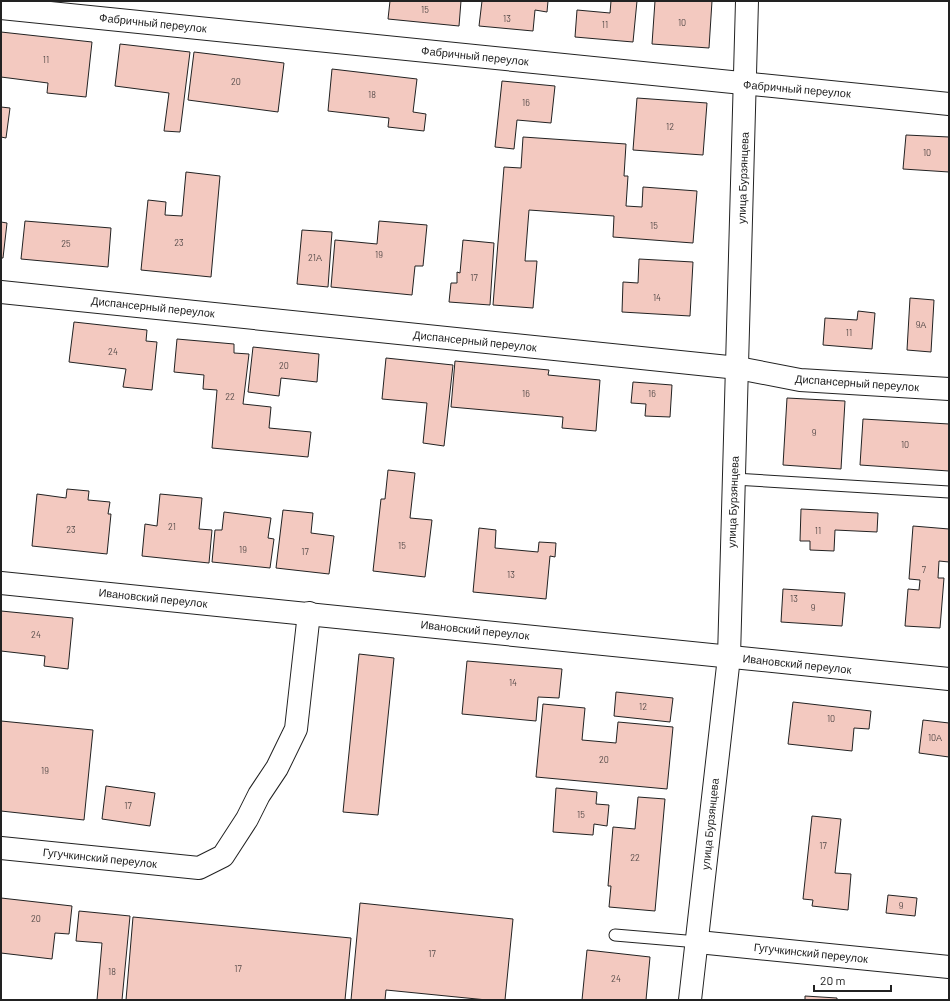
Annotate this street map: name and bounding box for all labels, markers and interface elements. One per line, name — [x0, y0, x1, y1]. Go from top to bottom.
house number: 15 — [421, 4, 429, 15]
street label: Фабричный переулок — [99, 10, 208, 35]
house number: 13 — [503, 13, 511, 24]
house number: 10 — [678, 17, 686, 28]
house number: 11 — [602, 19, 608, 30]
street label: Фабричный переулок — [421, 43, 530, 68]
house number: 11 — [43, 54, 49, 65]
house number: 20 — [231, 76, 241, 87]
street label: Фабричный переулок — [743, 77, 852, 100]
house number: 18 — [368, 89, 376, 100]
house number: 16 — [522, 97, 530, 108]
house number: 12 — [666, 121, 674, 132]
street label: улица Бурзянцева — [734, 131, 751, 224]
house number: 10 — [923, 147, 931, 158]
house number: 15 — [650, 220, 658, 231]
house number: 23 — [174, 237, 184, 248]
house number: 25 — [61, 238, 71, 249]
house number: 19 — [375, 249, 383, 260]
house number: 21А — [308, 252, 322, 263]
house number: 17 — [470, 272, 478, 283]
house number: 14 — [653, 292, 661, 303]
street label: Диспансерный переулок — [91, 294, 216, 319]
house number: 9А — [916, 319, 926, 330]
house number: 11 — [846, 327, 852, 338]
street label: Диспансерный переулок — [413, 328, 538, 353]
house number: 24 — [108, 346, 118, 357]
house number: 20 — [279, 360, 289, 371]
street label: Диспансерный переулок — [795, 372, 920, 393]
house number: 16 — [522, 388, 530, 399]
house number: 16 — [648, 388, 656, 399]
house number: 22 — [225, 391, 235, 402]
house number: 9 — [812, 427, 817, 438]
house number: 10 — [901, 439, 909, 450]
street label: улица Бурзянцева — [724, 455, 741, 548]
house number: 21 — [168, 521, 176, 532]
house number: 23 — [66, 524, 76, 535]
house number: 11 — [815, 525, 821, 536]
house number: 15 — [398, 540, 406, 551]
house number: 19 — [239, 544, 247, 555]
house number: 17 — [301, 546, 309, 557]
house number: 7 — [922, 564, 927, 575]
house number: 13 — [507, 569, 515, 580]
street label: Ивановский переулок — [98, 585, 208, 610]
house number: 13 — [790, 593, 798, 604]
house number: 9 — [811, 602, 816, 613]
street label: Ивановский переулок — [420, 617, 530, 642]
house number: 24 — [31, 629, 41, 640]
street label: Ивановский переулок — [742, 651, 852, 676]
house number: 14 — [509, 677, 517, 688]
house number: 12 — [639, 701, 647, 712]
house number: 10 — [827, 713, 835, 724]
house number: 10А — [928, 732, 942, 743]
house number: 20 — [599, 754, 609, 765]
house number: 19 — [41, 765, 49, 776]
street label: улица Бурзянцева — [698, 777, 721, 870]
house number: 17 — [124, 800, 132, 811]
house number: 15 — [577, 809, 585, 820]
house number: 17 — [819, 840, 827, 851]
street label: Гугучкинский переулок — [42, 845, 158, 870]
house number: 22 — [630, 852, 640, 863]
house number: 9 — [899, 900, 904, 911]
house number: 20 — [31, 913, 41, 924]
street label: Гугучкинский переулок — [753, 940, 869, 965]
house number: 17 — [428, 948, 436, 959]
house number: 17 — [234, 963, 242, 974]
house number: 18 — [108, 966, 116, 977]
scale bar — [814, 967, 891, 993]
house number: 24 — [611, 973, 621, 984]
text: 20 m — [820, 973, 846, 987]

